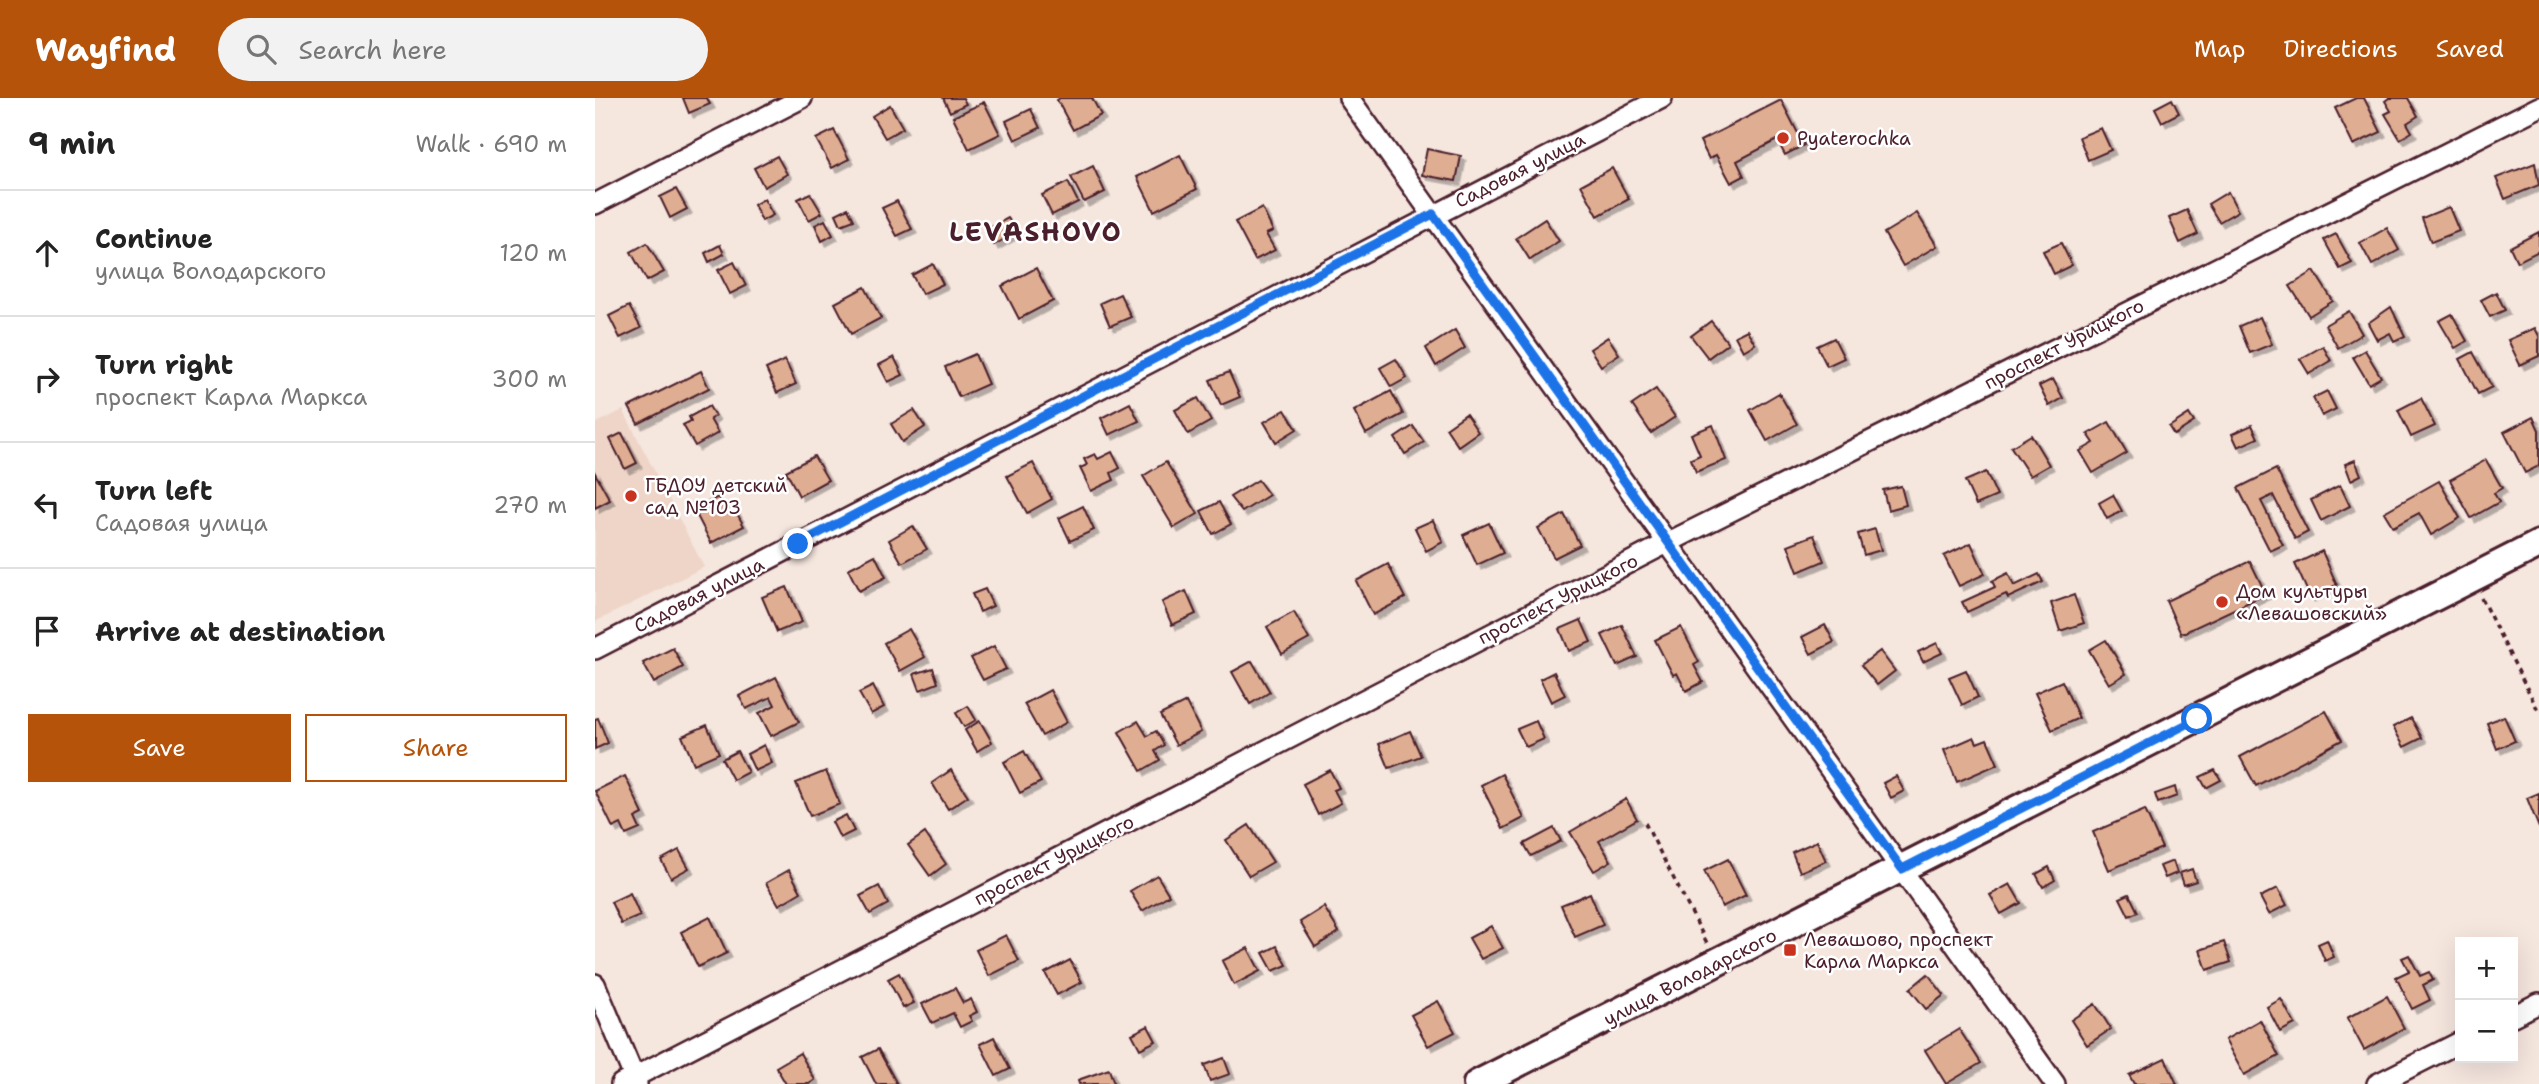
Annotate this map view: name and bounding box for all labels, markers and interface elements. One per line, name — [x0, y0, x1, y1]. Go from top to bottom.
search box — [218, 18, 708, 81]
text: Wayfind — [35, 27, 176, 72]
icon: search — [242, 30, 280, 68]
text: Search here — [298, 32, 447, 67]
text: Map — [2194, 33, 2245, 65]
text: Directions — [2283, 33, 2398, 65]
text: Saved — [2436, 33, 2504, 65]
text: 9 min — [28, 123, 115, 164]
street label: Садовая улица — [1451, 126, 1589, 214]
place label: Pyaterochka — [1797, 126, 1911, 151]
text: Walk · 690 m — [415, 129, 567, 159]
marker: Pyaterochka — [1775, 130, 1791, 146]
district label: LEVASHOVO — [949, 214, 1123, 249]
text: Continue — [95, 221, 213, 256]
icon: ahead — [28, 234, 66, 272]
text: 120 m — [499, 238, 567, 268]
text: улица Володарского — [95, 256, 327, 286]
street label: проспект Урицкого — [1980, 293, 2148, 395]
text: Turn right — [95, 347, 233, 382]
icon: right — [28, 360, 66, 398]
text: 300 m — [492, 364, 567, 394]
text: проспект Карла Маркса — [95, 382, 367, 412]
text: Turn left — [95, 473, 212, 508]
place label: ГБДОУ детский сад №103 — [645, 473, 787, 520]
icon: left — [28, 486, 66, 524]
marker: ГБДОУ детский сад №103 — [623, 488, 639, 504]
text: 270 m — [493, 490, 567, 520]
text: Садовая улица — [95, 508, 268, 538]
route end — [782, 528, 813, 559]
street label: проспект Урицкого — [1474, 548, 1642, 650]
street label: Садовая улица — [630, 551, 768, 639]
place label: Дом культуры «Левашовский» — [2236, 579, 2387, 626]
marker: Дом культуры «Левашовский» — [2214, 594, 2230, 610]
icon: arrive — [28, 612, 66, 650]
text: Arrive at destination — [95, 614, 385, 649]
route start — [2181, 703, 2212, 734]
button: Save — [28, 714, 291, 782]
button: Share — [305, 714, 567, 782]
street label: проспект Урицкого — [970, 809, 1138, 911]
street label: улица Володарского — [1599, 922, 1781, 1032]
place label: Левашово, проспект Карла Маркса — [1804, 927, 1993, 974]
map controls — [2455, 937, 2518, 1063]
button: + — [2455, 937, 2518, 1000]
marker: Левашово, проспект Карла Маркса — [1782, 942, 1798, 958]
button: − — [2455, 1000, 2518, 1063]

